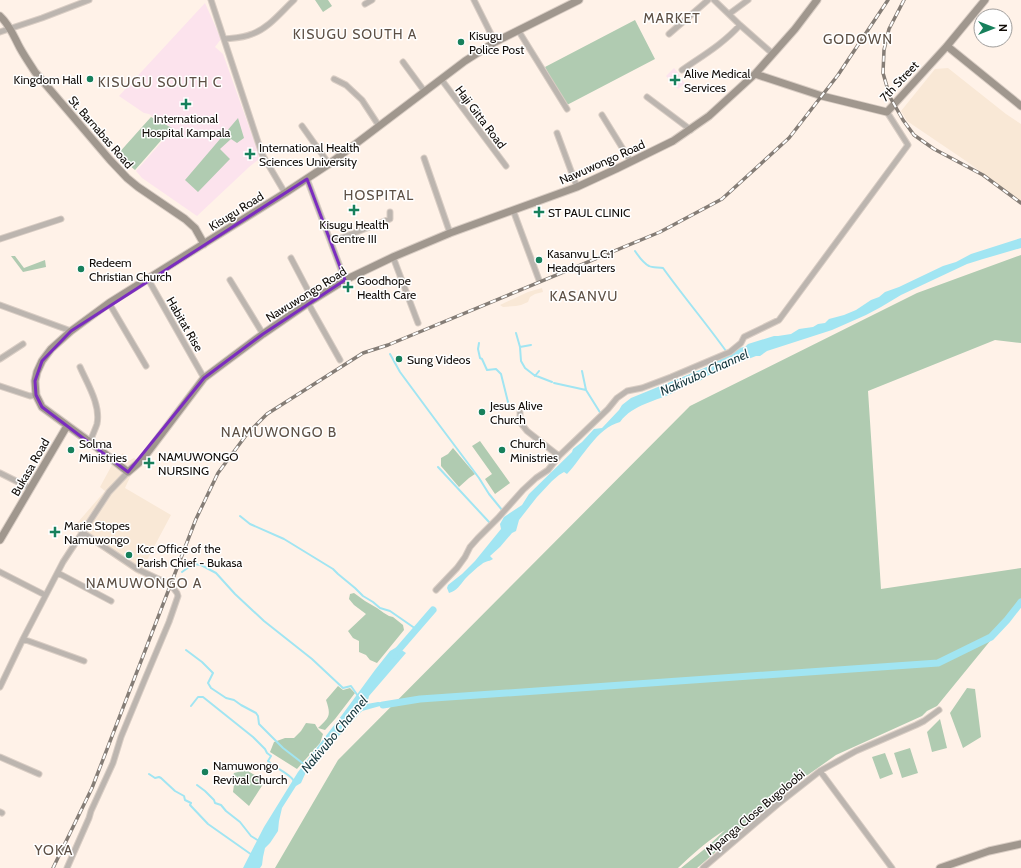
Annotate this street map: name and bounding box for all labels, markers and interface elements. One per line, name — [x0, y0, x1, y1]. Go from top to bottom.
north arrow — [973, 8, 1013, 48]
district label: MARKET — [643, 9, 701, 27]
text: N — [996, 24, 1010, 32]
district label: KISUGU SOUTH A — [293, 25, 417, 43]
place label: Kisugu Police Post — [469, 28, 524, 57]
district label: GODOWN — [823, 30, 893, 48]
marker: Kisugu Police Post — [456, 37, 466, 47]
street label: 7th Street — [876, 58, 922, 104]
place label: Alive Medical Services — [684, 66, 750, 95]
place label: Kingdom Hall — [13, 72, 82, 87]
district label: KISUGU SOUTH C — [98, 73, 222, 91]
marker: Kingdom Hall — [85, 74, 95, 84]
marker: Alive Medical Services — [669, 74, 681, 86]
street label: Haji Gitta Road — [452, 83, 510, 151]
street label: St. Barnabas Road — [65, 93, 137, 171]
marker: International Hospital Kampala — [180, 98, 192, 110]
place label: International Hospital Kampala — [142, 111, 231, 140]
street label: Nawuwongo Road — [557, 136, 647, 188]
place label: International Health Sciences University — [259, 140, 360, 169]
marker: International Health Sciences University — [244, 148, 256, 160]
district label: HOSPITAL — [344, 186, 414, 204]
street label: Kisugu Road — [206, 188, 266, 234]
marker: Kisugu Health Centre III — [348, 204, 360, 216]
place label: ST PAUL CLINIC — [548, 205, 630, 220]
marker: ST PAUL CLINIC — [533, 206, 545, 218]
place label: Kisugu Health Centre III — [319, 217, 389, 246]
place label: Kasanvu L.C.1 Headquarters — [547, 246, 615, 275]
place label: Redeem Christian Church — [89, 255, 172, 284]
marker: Kasanvu L.C.1 Headquarters — [534, 255, 544, 265]
street label: Nawuwongo Road — [263, 263, 349, 325]
marker: Redeem Christian Church — [76, 264, 86, 274]
place label: Goodhope Health Care — [357, 273, 416, 302]
marker: Goodhope Health Care — [342, 281, 354, 293]
district label: KASANVU — [550, 287, 618, 305]
street label: Habitat Rise — [163, 294, 207, 354]
water label: Nakivubo Channel — [657, 345, 751, 399]
place label: Sung Videos — [407, 352, 470, 367]
marker: Sung Videos — [394, 354, 404, 364]
place label: Jesus Alive Church — [489, 398, 543, 427]
marker: Jesus Alive Church — [477, 407, 487, 417]
district label: NAMUWONGO B — [221, 423, 337, 441]
street label: Bukasa Road — [8, 436, 52, 498]
place label: Solma Ministries — [79, 436, 127, 465]
place label: Church Ministries — [510, 436, 558, 465]
marker: Solma Ministries — [66, 445, 76, 455]
marker: Church Ministries — [497, 445, 507, 455]
place label: NAMUWONGO NURSING — [158, 449, 238, 478]
marker: NAMUWONGO NURSING — [143, 457, 155, 469]
place label: Marie Stopes Namuwongo — [64, 518, 130, 547]
marker: Marie Stopes Namuwongo — [49, 526, 61, 538]
place label: Kcc Office of the Parish Chief - Bukasa — [137, 541, 242, 570]
marker: Kcc Office of the Parish Chief - Bukasa — [124, 550, 134, 560]
district label: NAMUWONGO A — [86, 574, 202, 592]
water label: Nakivubo Channel — [297, 692, 371, 776]
place label: Namuwongo Revival Church — [213, 758, 287, 787]
street label: Mpanga Close Bugoloobi — [702, 766, 808, 858]
marker: Namuwongo Revival Church — [200, 767, 210, 777]
district label: YOKA — [34, 841, 73, 859]

